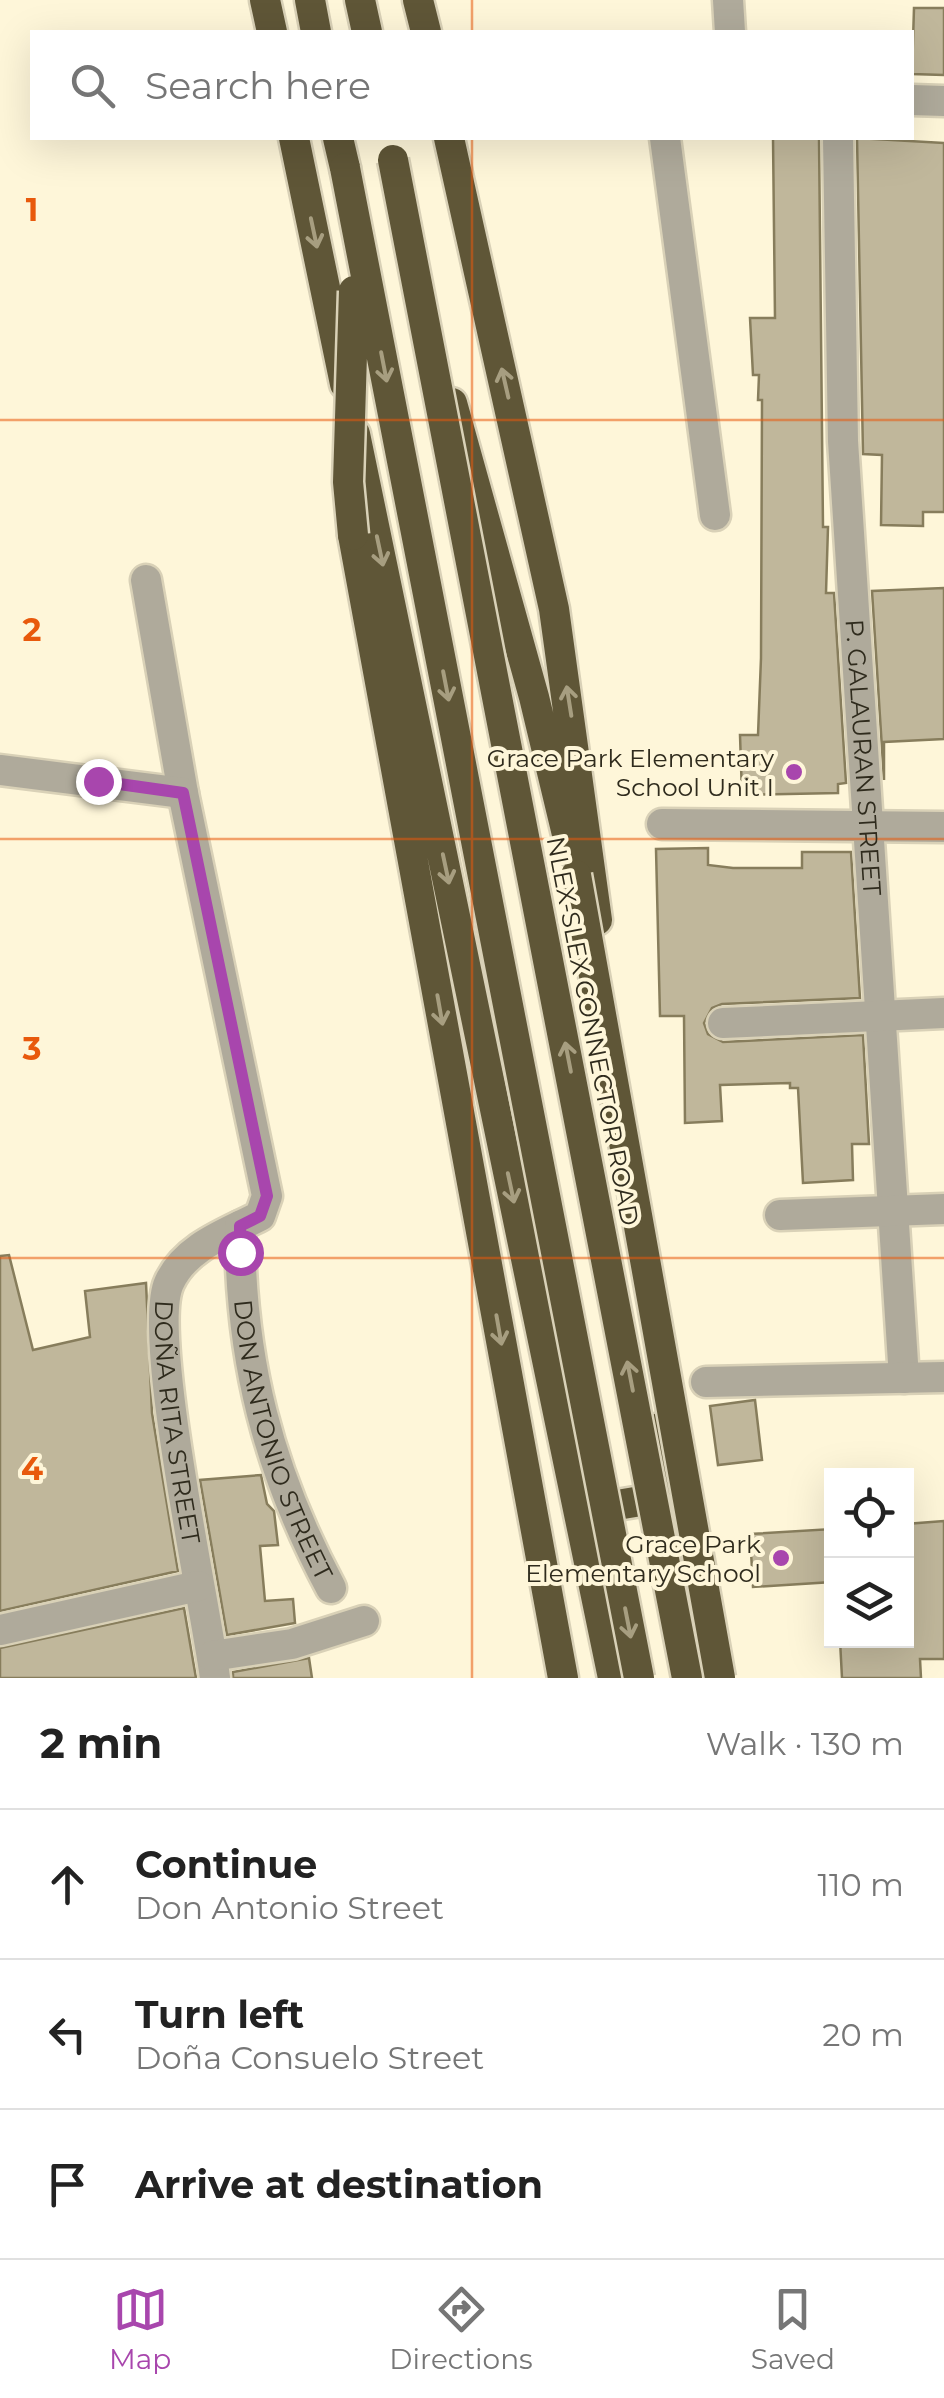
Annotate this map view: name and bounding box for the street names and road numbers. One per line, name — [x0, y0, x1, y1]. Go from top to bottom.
street label: P. GALAURAN STREET — [840, 618, 888, 897]
street label: NLEX-SLEX CONNECTOR ROAD — [541, 834, 645, 1228]
street label: DON ANTONIO STREET — [228, 1298, 339, 1586]
street label: DOÑA RITA STREET — [149, 1299, 207, 1547]

